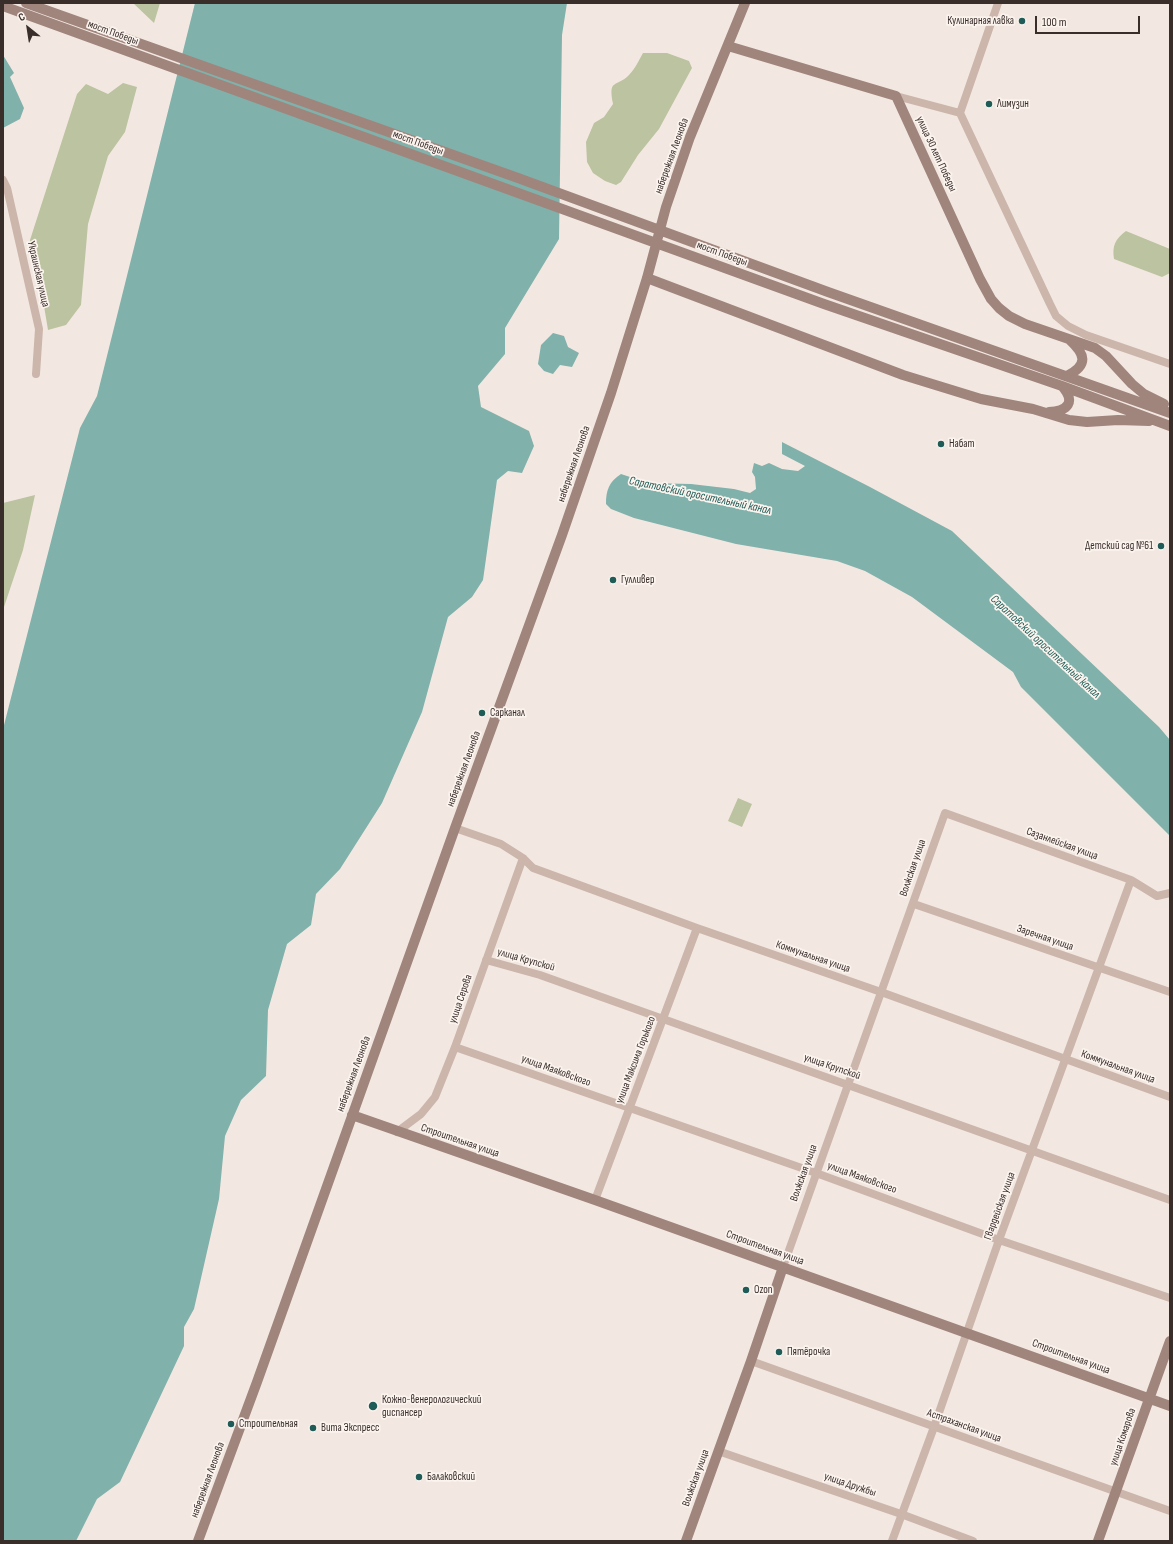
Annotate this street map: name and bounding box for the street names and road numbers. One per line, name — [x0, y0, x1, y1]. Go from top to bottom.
street label: мост Победы — [86, 18, 140, 48]
street label: улица 30 лет Победы — [913, 114, 959, 194]
street label: набережная Леонова — [652, 116, 692, 196]
street label: мост Победы — [391, 128, 445, 158]
street label: мост Победы — [695, 239, 749, 269]
street label: Украинская улица — [24, 240, 52, 308]
street label: набережная Леонова — [555, 424, 593, 504]
street label: набережная Леонова — [444, 729, 484, 809]
street label: Сазанлейская улица — [1024, 825, 1100, 863]
street label: Волжская улица — [897, 838, 929, 898]
street label: Заречная улица — [1015, 922, 1075, 954]
street label: Коммунальная улица — [774, 938, 852, 976]
street label: улица Крупской — [496, 946, 556, 974]
street label: улица Серова — [446, 973, 476, 1025]
street label: улица Максима Горького — [613, 1015, 659, 1105]
street label: набережная Леонова — [334, 1034, 374, 1114]
street label: Коммунальная улица — [1079, 1048, 1157, 1086]
street label: улица Крупской — [802, 1051, 862, 1083]
street label: улица Маяковского — [519, 1052, 593, 1090]
street label: Строительная улица — [419, 1121, 501, 1161]
street label: Волжская улица — [788, 1143, 820, 1203]
street label: улица Маяковского — [825, 1159, 899, 1197]
street label: Гвардейская улица — [982, 1170, 1018, 1242]
street label: Строительная улица — [724, 1228, 806, 1268]
street label: Строительная улица — [1030, 1337, 1112, 1377]
street label: Астраханская улица — [925, 1406, 1003, 1446]
street label: улица Комарова — [1107, 1406, 1139, 1468]
street label: набережная Леонова — [188, 1440, 228, 1520]
street label: Волжская улица — [680, 1448, 712, 1508]
street label: улица Дружбы — [822, 1470, 878, 1500]

